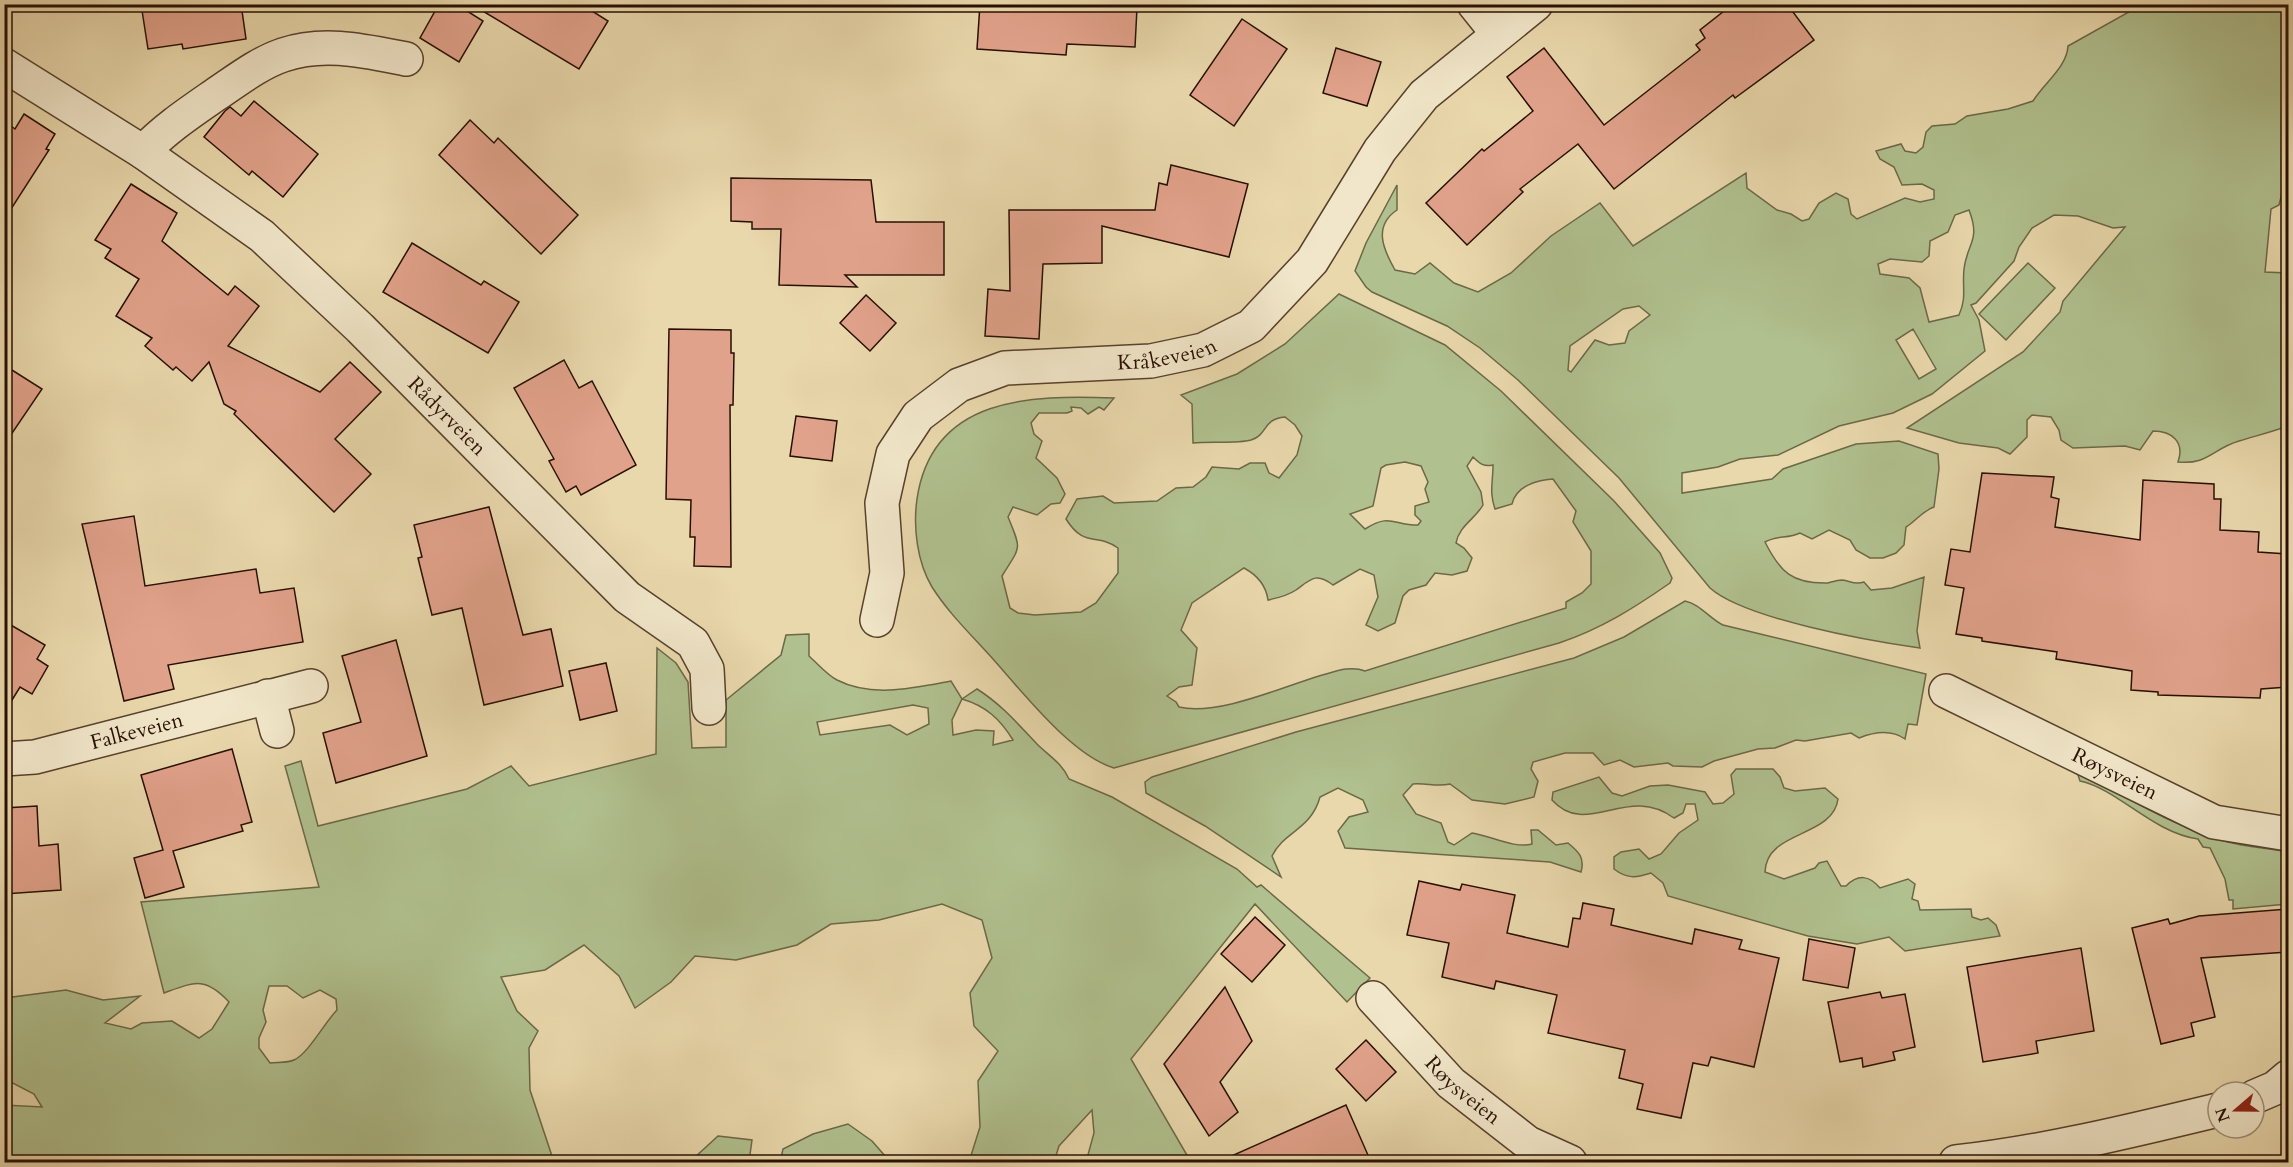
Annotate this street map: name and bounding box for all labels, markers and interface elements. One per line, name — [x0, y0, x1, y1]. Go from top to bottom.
street label: Kråkeveien — [1116, 331, 1222, 377]
street label: Rådyrveien — [401, 370, 493, 462]
street label: Falkeveien — [87, 705, 186, 757]
street label: Røysveien — [2067, 740, 2163, 807]
street label: Røysveien — [1418, 1049, 1507, 1131]
north arrow — [2206, 1080, 2266, 1140]
text: N — [2210, 1104, 2236, 1125]

